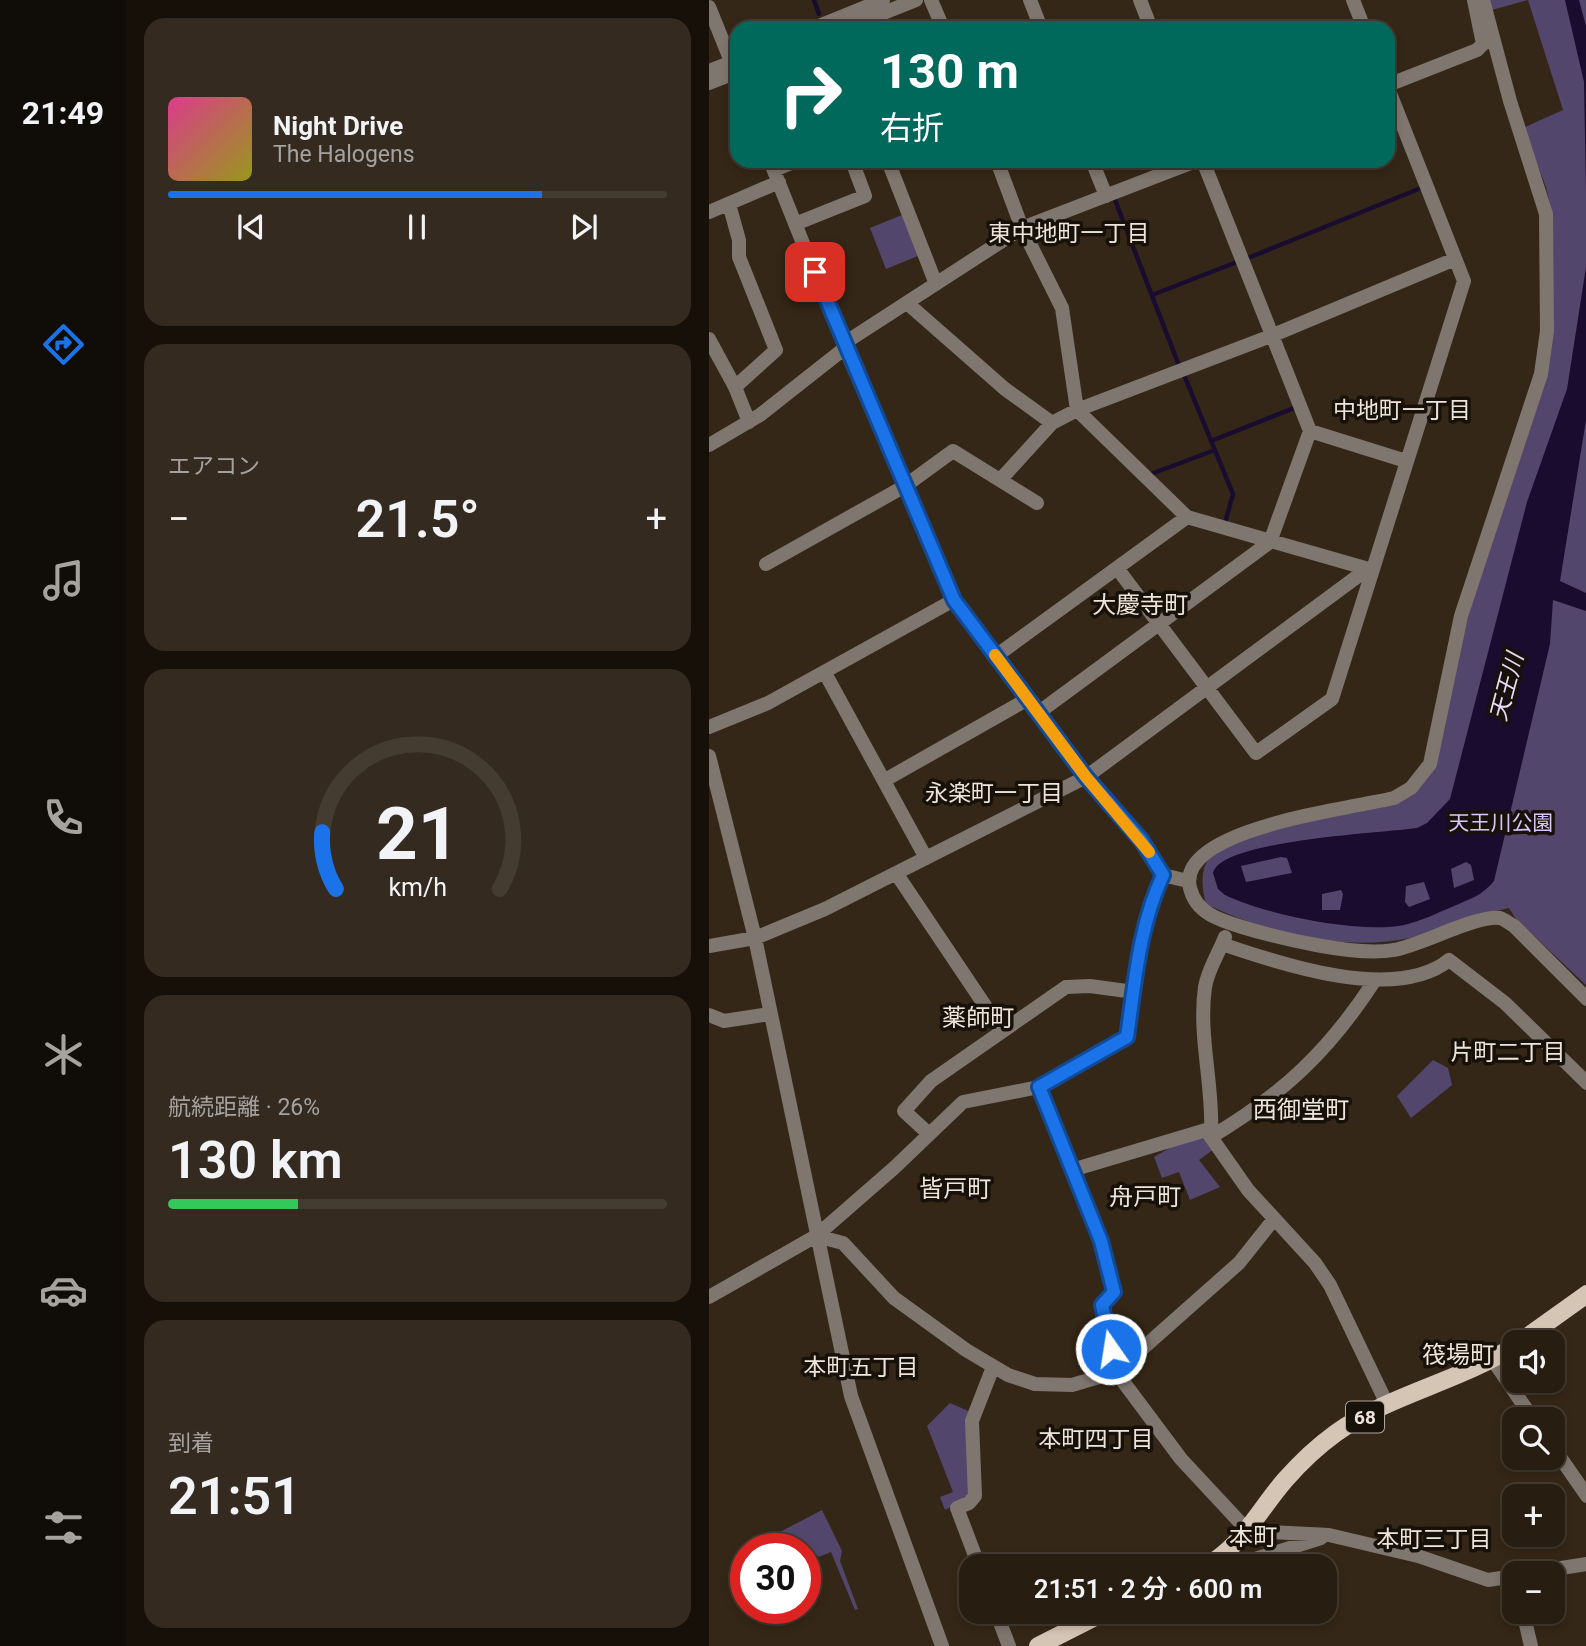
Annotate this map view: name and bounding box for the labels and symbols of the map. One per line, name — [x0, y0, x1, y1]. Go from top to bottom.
district label: 東中地町一丁目 — [989, 220, 1150, 247]
pin — [785, 242, 845, 302]
district label: 中地町一丁目 — [1333, 397, 1471, 424]
district label: 大慶寺町 — [1092, 591, 1188, 619]
water label: 天王川 — [1485, 647, 1530, 724]
district label: 永楽町一丁目 — [925, 780, 1063, 807]
park label: 天王川公園 — [1449, 811, 1554, 835]
district label: 薬師町 — [942, 1004, 1014, 1032]
district label: 片町二丁目 — [1451, 1039, 1566, 1066]
district label: 西御堂町 — [1253, 1096, 1349, 1124]
district label: 皆戸町 — [919, 1175, 991, 1203]
district label: 舟戸町 — [1109, 1183, 1181, 1211]
position arrow — [1074, 1312, 1148, 1386]
district label: 筏場町 — [1422, 1341, 1494, 1369]
district label: 本町五丁目 — [804, 1354, 919, 1381]
road number: 68 — [1346, 1401, 1384, 1432]
district label: 本町四丁目 — [1039, 1426, 1154, 1453]
district label: 本町 — [1229, 1523, 1277, 1551]
district label: 本町三丁目 — [1377, 1526, 1492, 1553]
speed limit sign: 30 — [730, 1533, 821, 1624]

